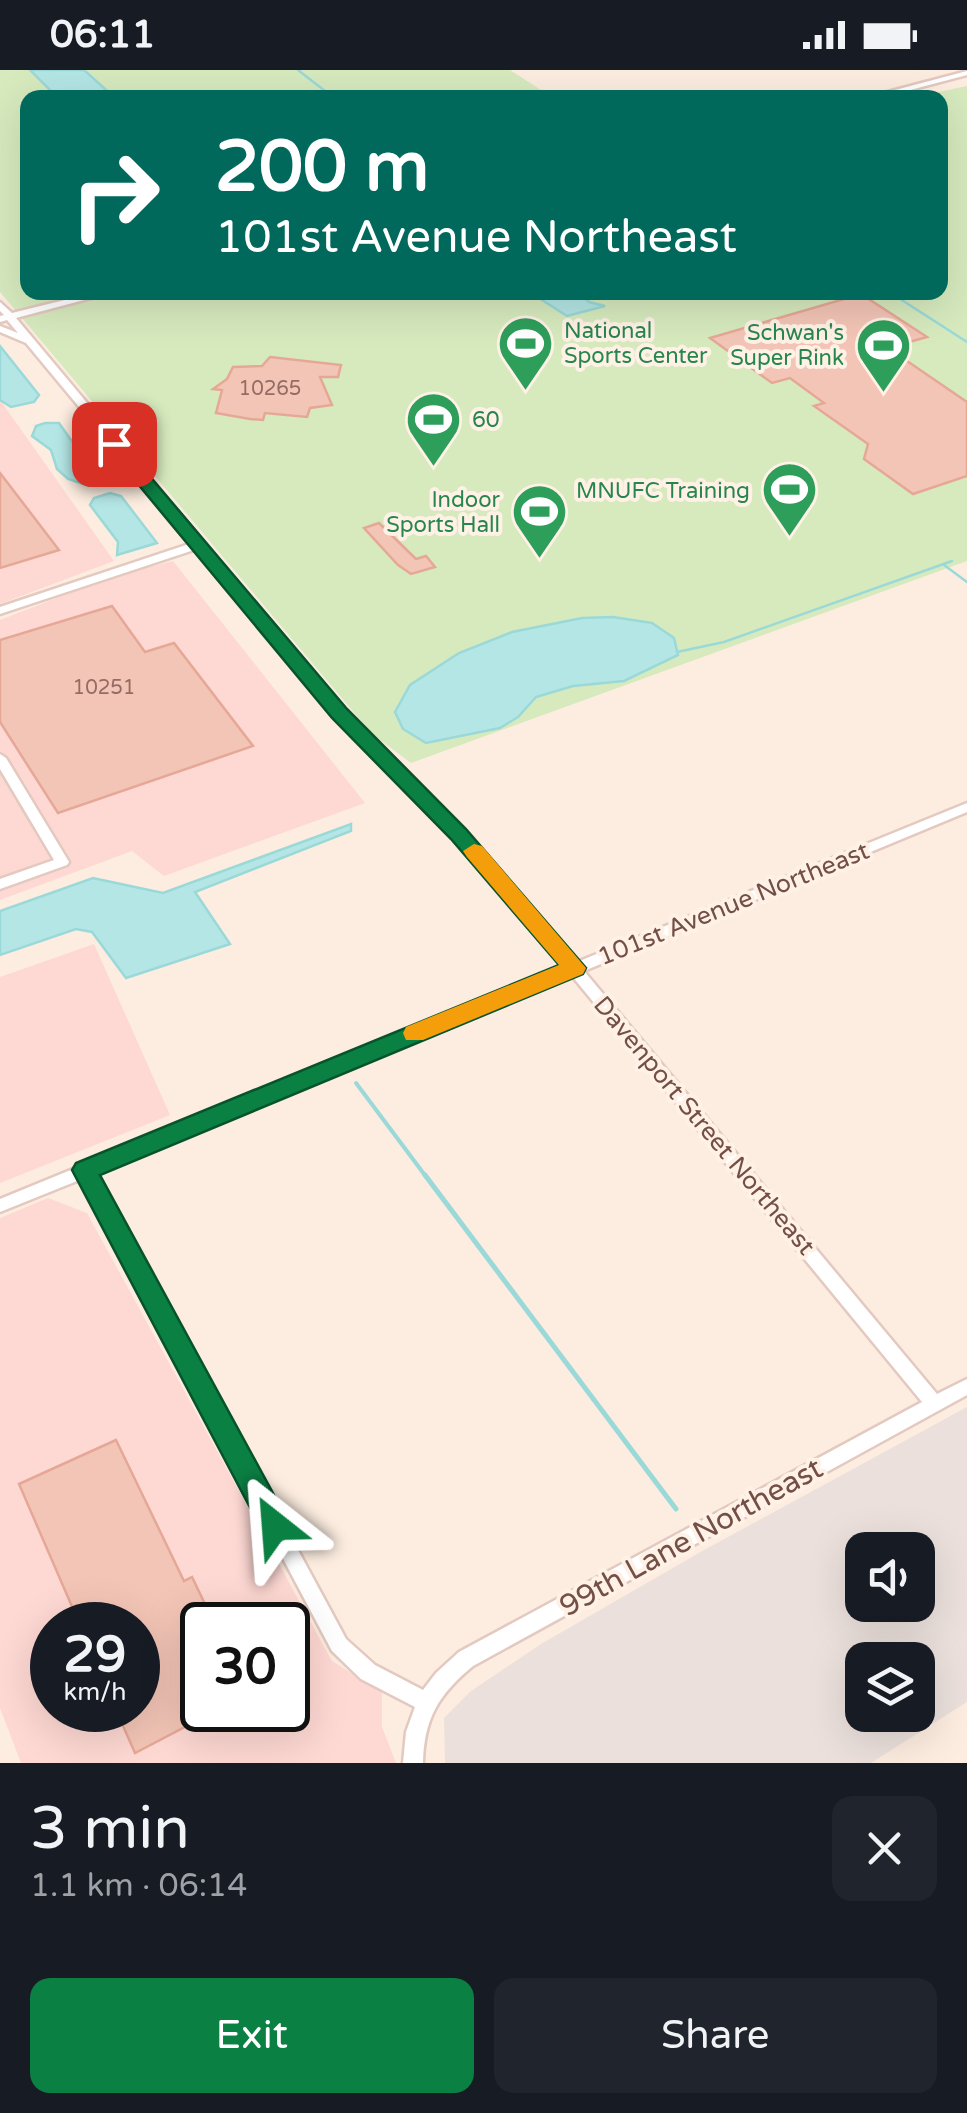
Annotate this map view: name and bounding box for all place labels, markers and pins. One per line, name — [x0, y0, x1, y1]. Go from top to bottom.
sports icon: National Sports Center — [495, 313, 555, 392]
sports icon: Schwan's Super Rink — [853, 315, 913, 394]
place label: National Sports Center — [564, 318, 708, 369]
place label: Schwan's Super Rink — [730, 320, 844, 371]
sports icon: 60 — [403, 389, 463, 468]
pin — [72, 402, 157, 487]
place label: 60 — [472, 407, 500, 433]
sports icon: MNUFC Training — [759, 460, 819, 539]
place label: MNUFC Training — [576, 478, 750, 504]
sports icon: Indoor Sports Hall — [509, 482, 569, 561]
place label: Indoor Sports Hall — [386, 487, 501, 538]

